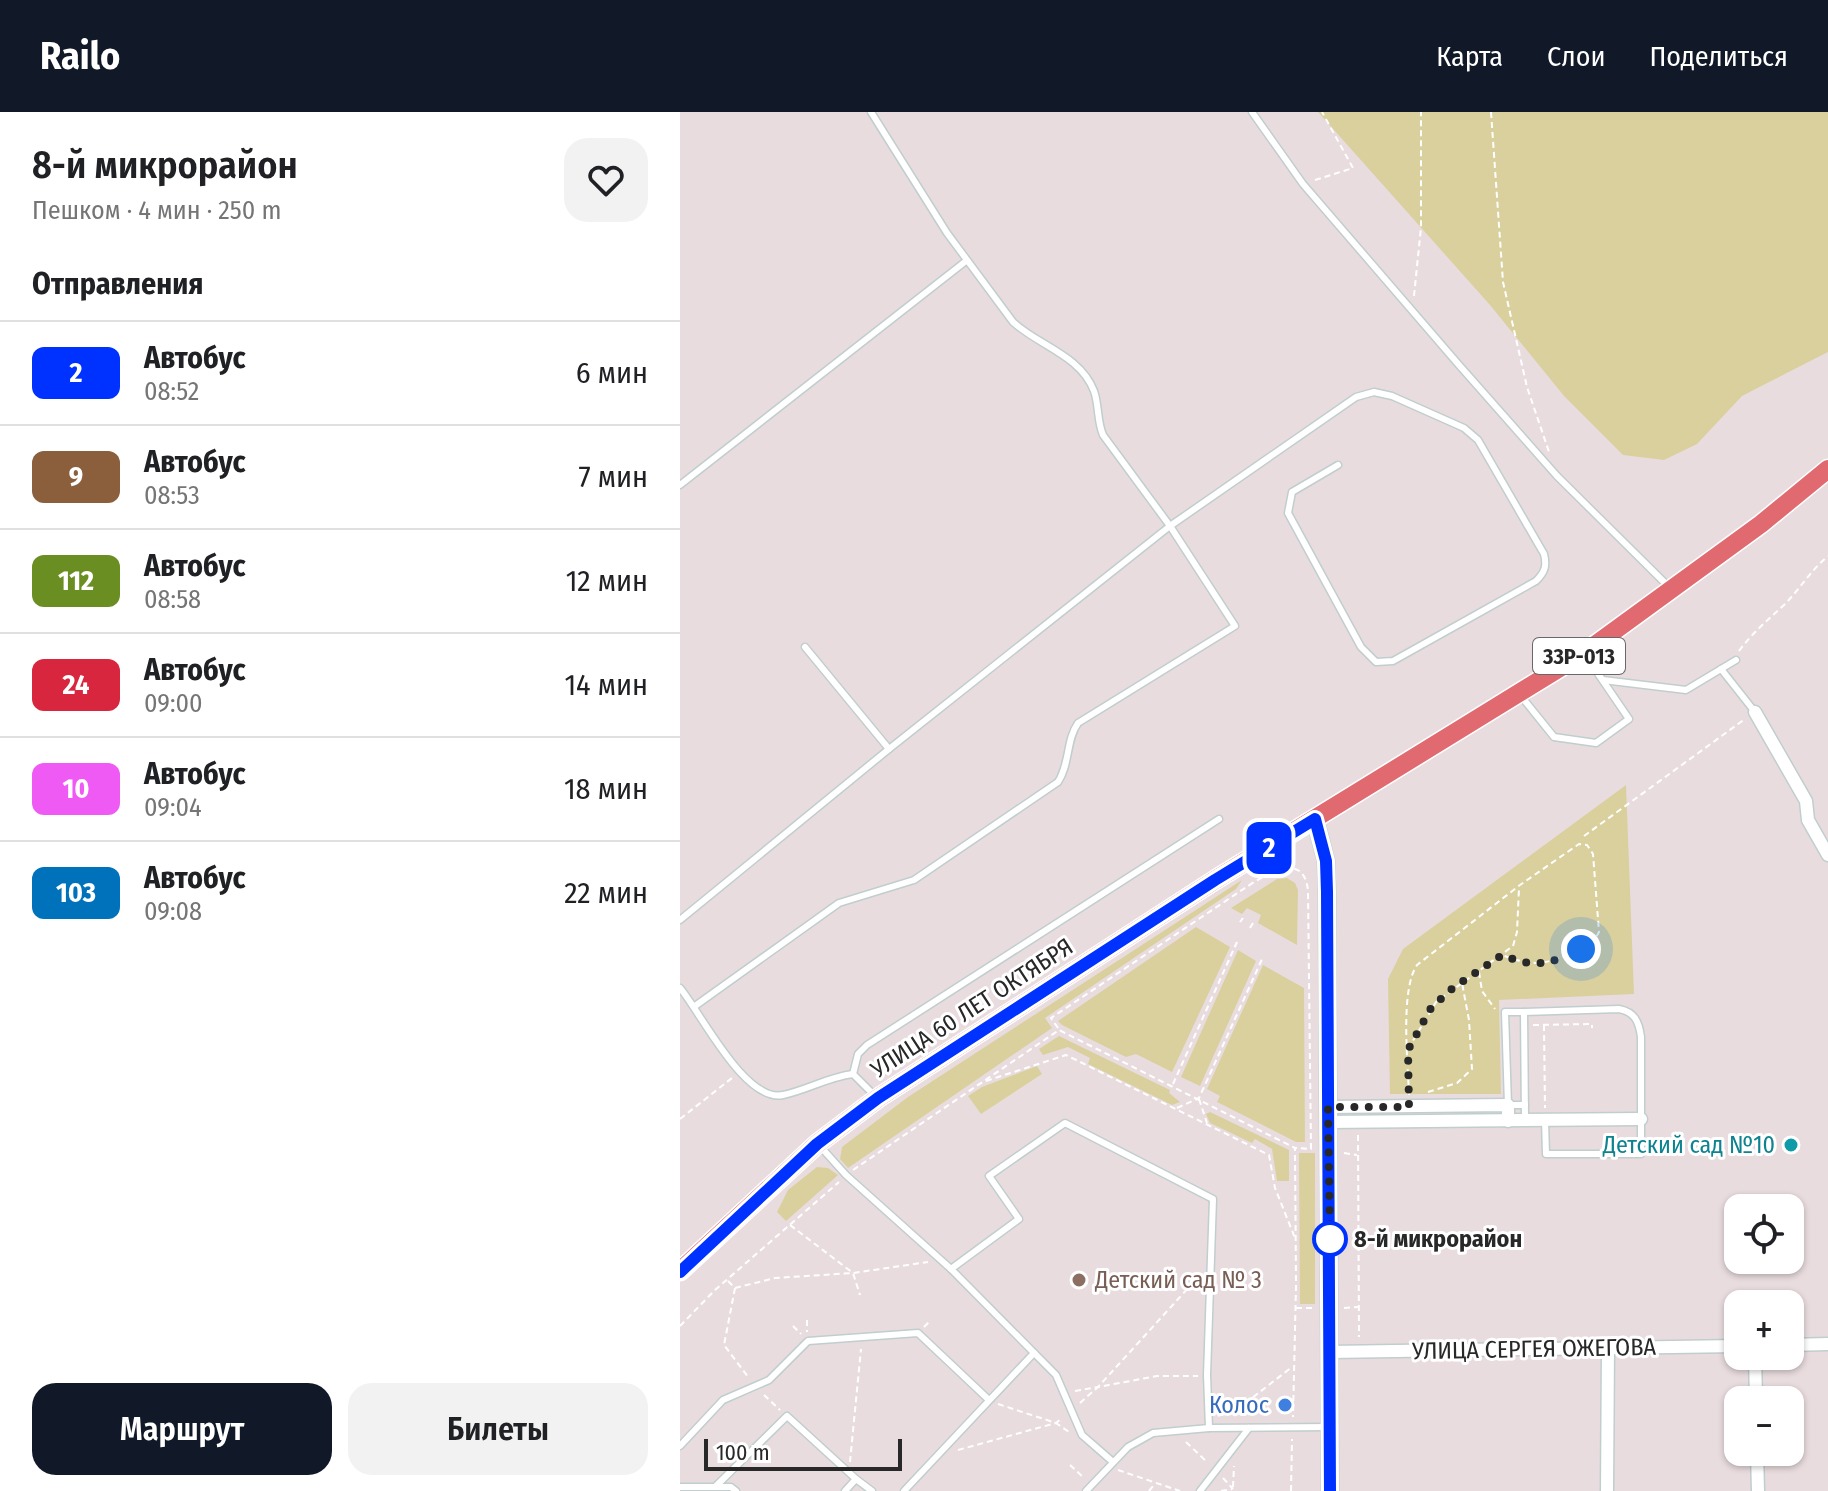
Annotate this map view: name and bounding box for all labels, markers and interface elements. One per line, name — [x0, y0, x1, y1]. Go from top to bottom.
text: Railo — [40, 33, 120, 79]
text: Карта — [1436, 40, 1503, 73]
text: Слои — [1547, 40, 1605, 73]
text: Поделиться — [1649, 40, 1788, 73]
button: heart — [564, 138, 648, 222]
text: 8-й микрорайон — [32, 142, 298, 188]
text: Пешком · 4 мин · 250 m — [32, 195, 281, 226]
text: Отправления — [32, 266, 203, 302]
text: Автобус — [144, 340, 246, 376]
text: 6 мин — [576, 355, 648, 391]
text: 2 — [70, 356, 82, 389]
text: 08:52 — [144, 376, 199, 407]
text: Автобус — [144, 444, 246, 480]
text: 7 мин — [578, 459, 648, 495]
text: 9 — [69, 460, 83, 493]
text: 08:53 — [144, 480, 200, 511]
text: Автобус — [144, 548, 246, 584]
text: 12 мин — [566, 563, 648, 599]
text: 112 — [58, 564, 94, 597]
text: 08:58 — [144, 584, 201, 615]
road number: 33Р-013 — [1533, 638, 1625, 674]
text: Автобус — [144, 652, 246, 688]
text: 14 мин — [564, 667, 648, 703]
text: 24 — [63, 668, 89, 701]
text: 09:00 — [144, 688, 203, 719]
text: Автобус — [144, 756, 246, 792]
text: 18 мин — [564, 771, 648, 807]
text: 10 — [62, 772, 90, 805]
text: 09:04 — [144, 792, 202, 823]
line badge: 2 — [1243, 822, 1295, 874]
text: 2 — [1263, 831, 1275, 864]
text: Автобус — [144, 860, 246, 896]
text: 22 мин — [564, 875, 648, 911]
text: 103 — [56, 876, 96, 909]
text: 09:08 — [144, 896, 202, 927]
your location — [1561, 929, 1601, 969]
street label: УЛИЦА 60 ЛЕТ ОКТЯБРЯ — [865, 932, 1078, 1084]
place label: Детский сад №10 — [1602, 1131, 1775, 1159]
marker: Детский сад №10 — [1782, 1136, 1800, 1154]
map controls — [1724, 1194, 1804, 1466]
button: locate — [1724, 1194, 1804, 1274]
marker: 8-й микрорайон — [1313, 1222, 1347, 1256]
place label: 8-й микрорайон — [1354, 1225, 1522, 1253]
place label: Детский сад № 3 — [1094, 1266, 1262, 1294]
marker: Детский сад № 3 — [1070, 1271, 1088, 1289]
button: + — [1724, 1290, 1804, 1370]
street label: УЛИЦА СЕРГЕЯ ОЖЕГОВА — [1411, 1333, 1657, 1365]
button: Маршрут — [32, 1383, 332, 1475]
button: Билеты — [348, 1383, 648, 1475]
button: − — [1724, 1386, 1804, 1466]
place label: Колос — [1209, 1391, 1269, 1419]
marker: Колос — [1276, 1396, 1294, 1414]
scale bar — [704, 1435, 902, 1471]
text: 100 m — [716, 1439, 770, 1466]

